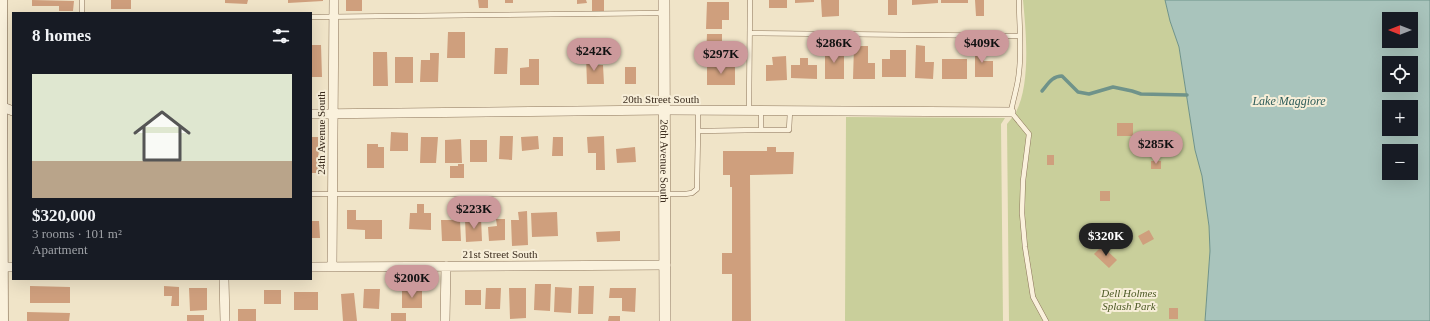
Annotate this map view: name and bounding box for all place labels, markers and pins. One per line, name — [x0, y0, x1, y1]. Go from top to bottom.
pin: $286K — [806, 30, 862, 64]
pin: $409K — [954, 30, 1010, 64]
pin: $242K — [566, 38, 622, 72]
pin: $297K — [693, 41, 749, 75]
pin: $285K — [1128, 131, 1184, 165]
pin: $223K — [446, 196, 502, 230]
pin: $320K — [1078, 223, 1134, 257]
pin: $200K — [384, 265, 440, 299]

